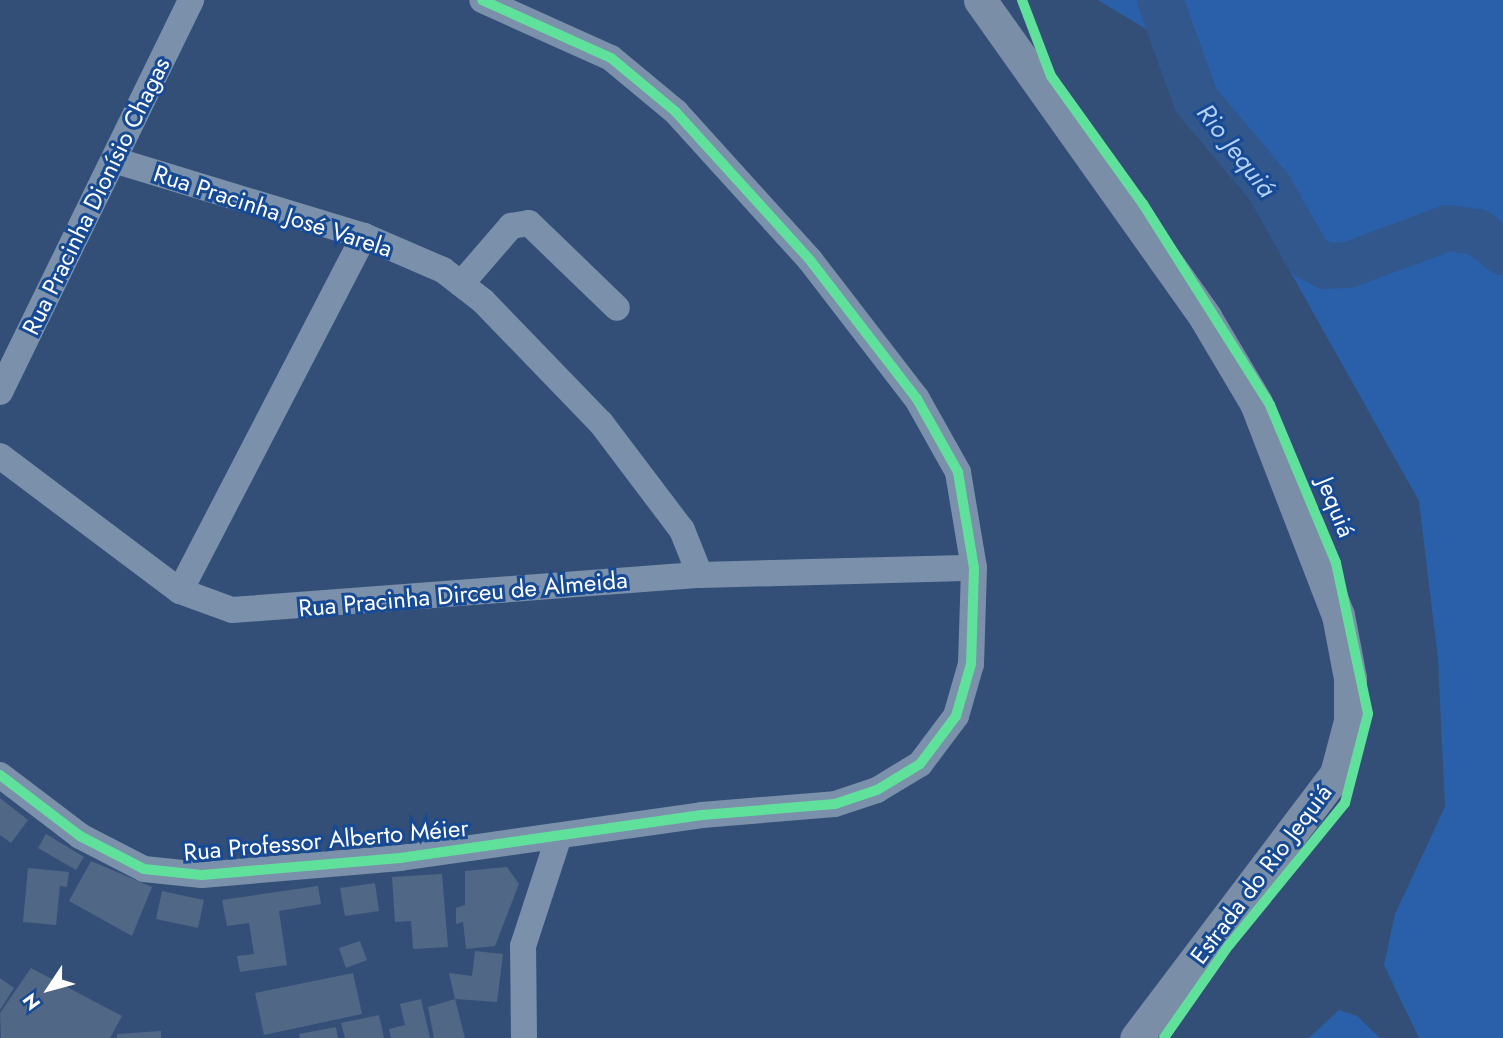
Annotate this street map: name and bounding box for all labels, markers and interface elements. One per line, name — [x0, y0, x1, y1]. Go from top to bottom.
street label: Rua Pracinha Dionísio Chagas — [16, 53, 176, 339]
water label: Rio Jequiá — [1190, 98, 1282, 204]
street label: Rua Pracinha José Varela — [150, 159, 396, 263]
street label: Jequiá — [1311, 473, 1361, 541]
street label: Rua Pracinha Dirceu de Almeida — [297, 565, 629, 623]
street label: Estrada do Rio Jequiá — [1184, 779, 1338, 969]
street label: Rua Professor Alberto Méier — [182, 813, 470, 867]
north arrow — [14, 954, 84, 1024]
text: N — [16, 988, 47, 1016]

